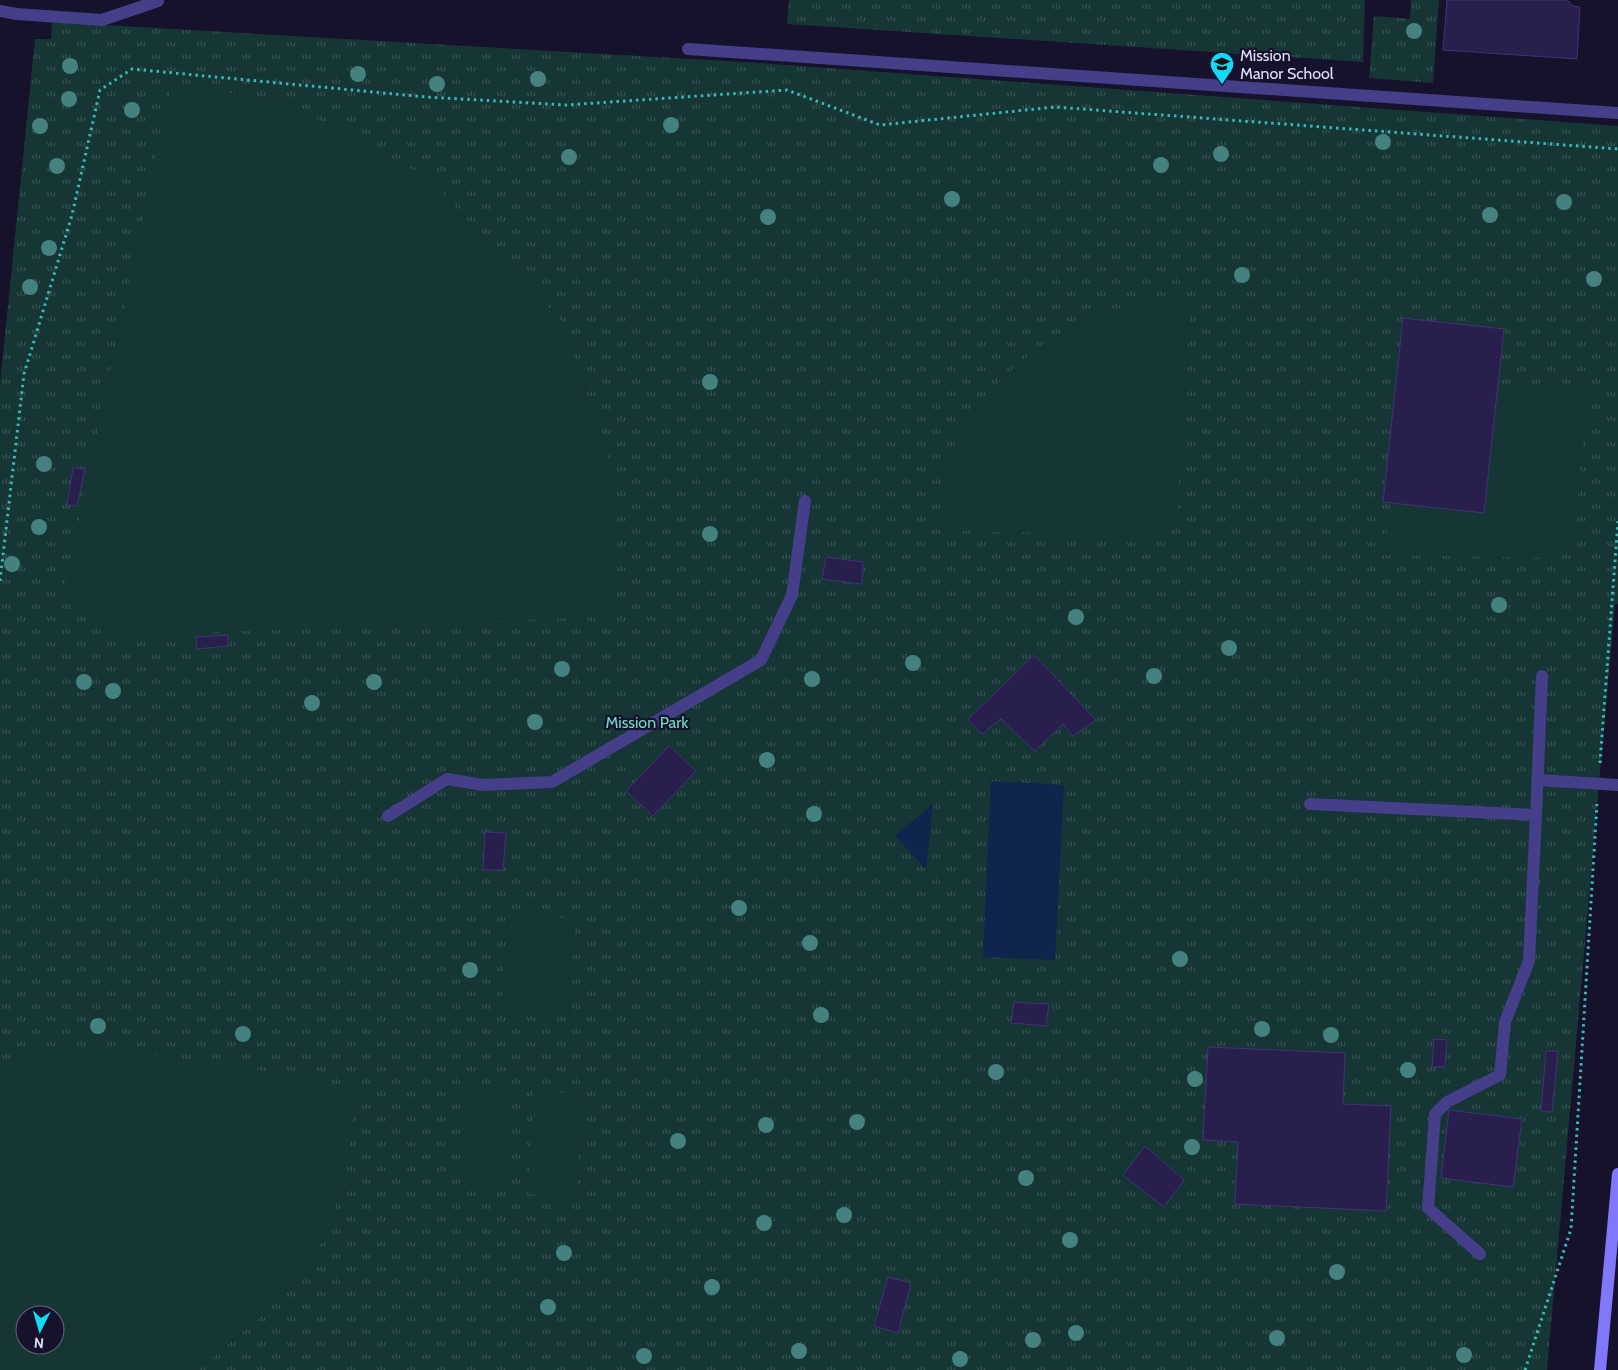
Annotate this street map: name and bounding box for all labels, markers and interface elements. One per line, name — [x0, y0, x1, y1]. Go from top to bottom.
place label: Mission Manor School — [1240, 46, 1334, 83]
school or university icon: Mission Manor School — [1209, 51, 1235, 85]
park label: Mission Park — [605, 713, 689, 732]
north arrow — [15, 1305, 65, 1355]
text: N — [33, 1334, 45, 1352]

